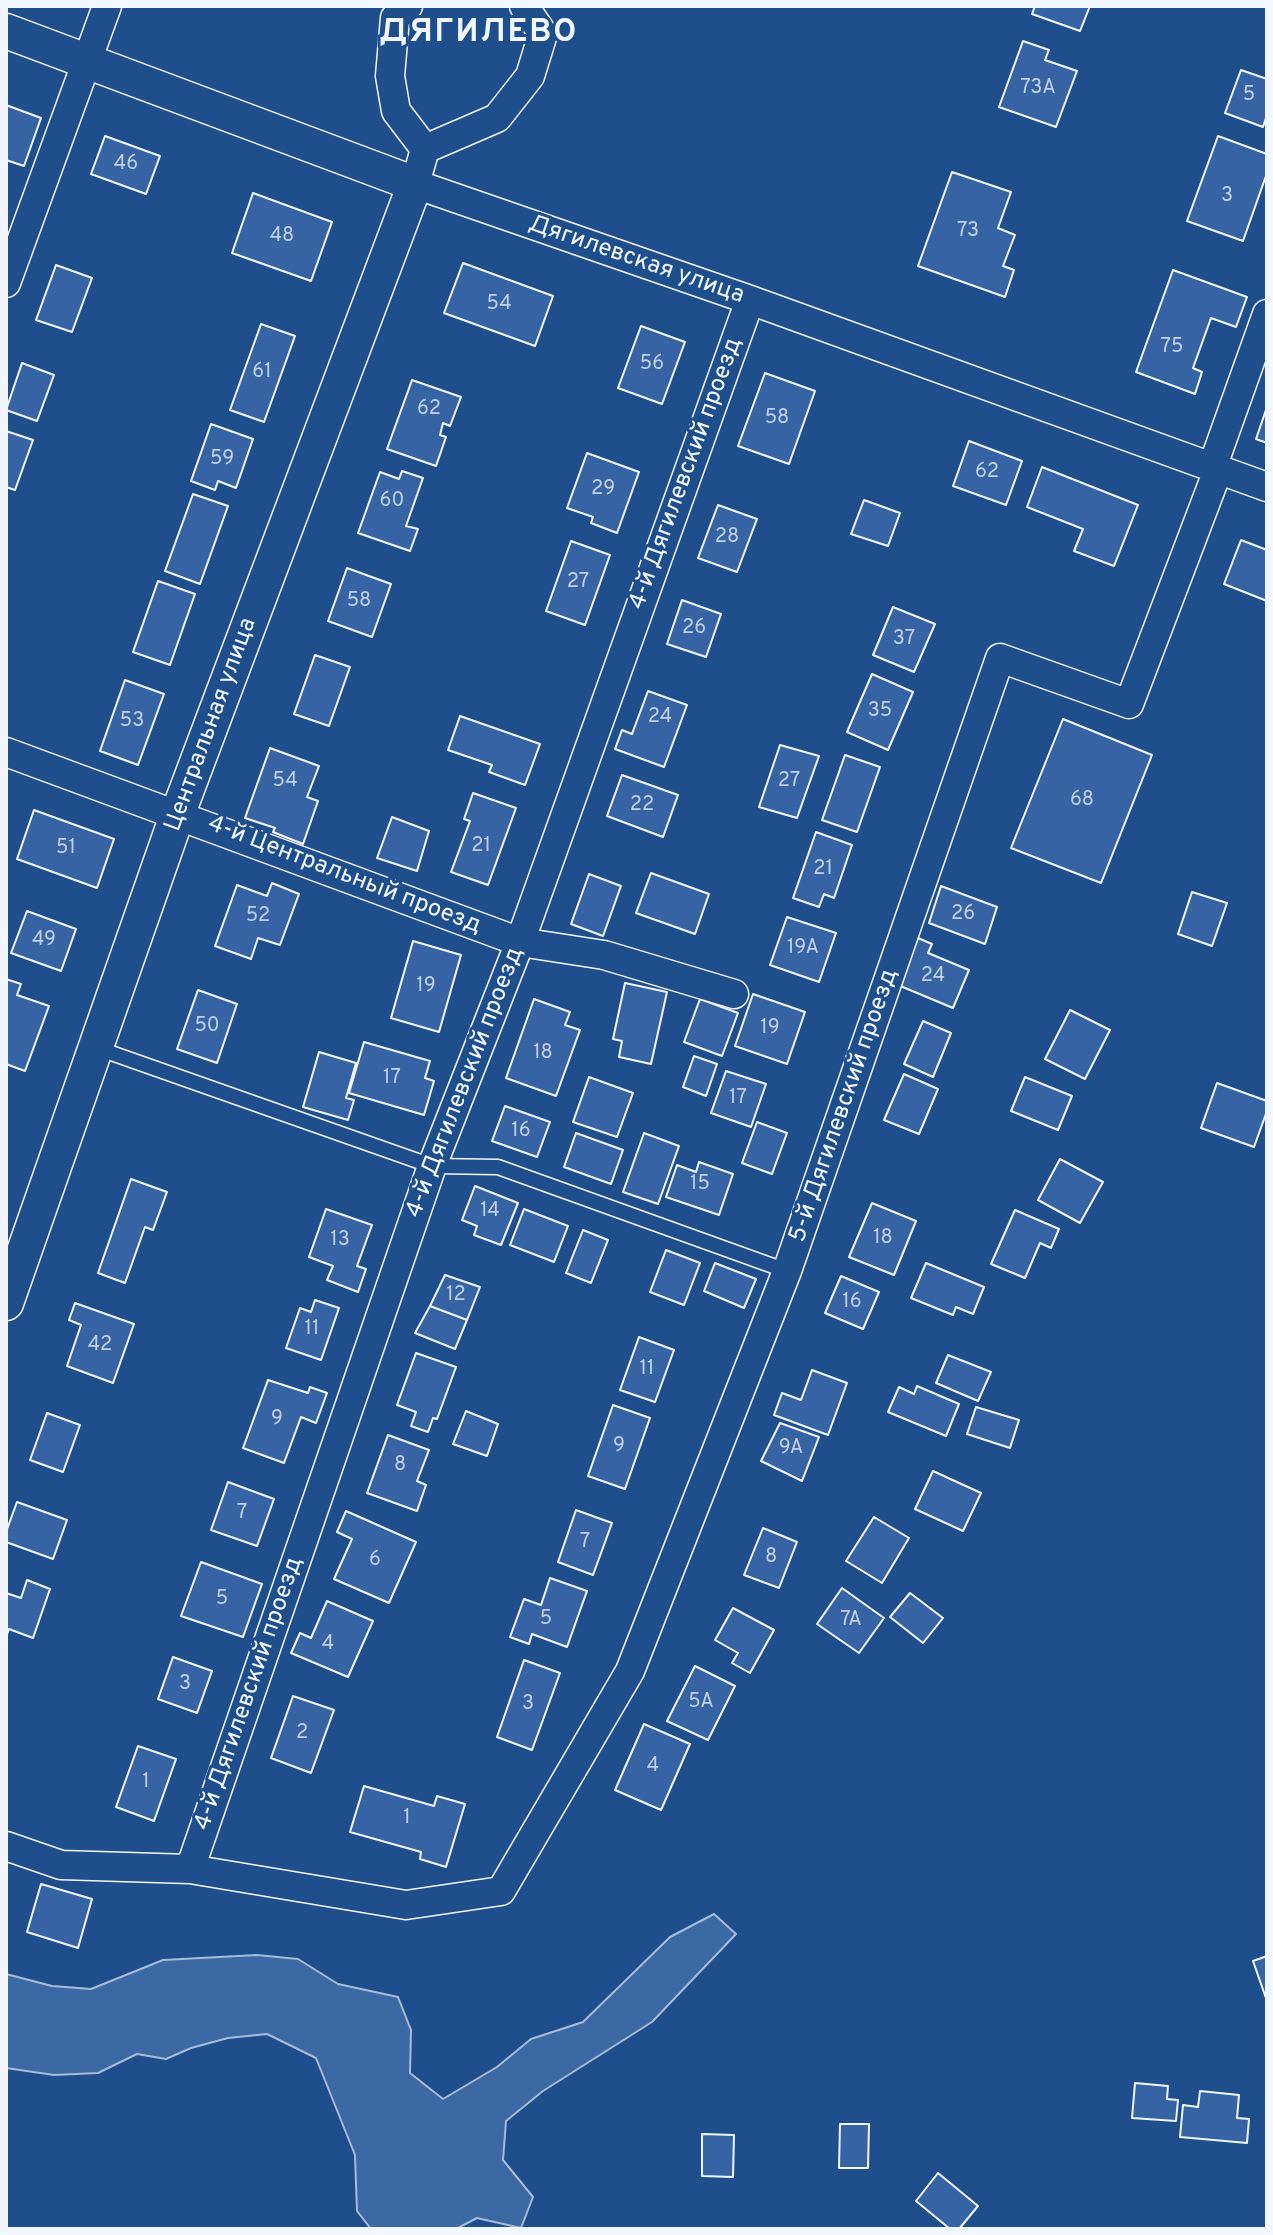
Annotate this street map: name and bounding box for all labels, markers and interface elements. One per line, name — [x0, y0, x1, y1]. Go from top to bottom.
district label: ДЯГИЛЕВО — [380, 16, 578, 54]
house number: 73А — [1020, 77, 1056, 101]
house number: 5 — [1243, 84, 1255, 108]
house number: 46 — [114, 153, 138, 177]
house number: 3 — [1221, 185, 1233, 209]
street label: Дягилевская улица — [524, 211, 748, 311]
house number: 73 — [957, 220, 979, 244]
house number: 48 — [270, 225, 294, 249]
house number: 54 — [486, 293, 512, 317]
street label: 4-й Дягилевский проезд — [624, 334, 750, 614]
house number: 75 — [1161, 336, 1183, 360]
house number: 56 — [640, 353, 664, 377]
house number: 61 — [252, 361, 272, 385]
house number: 62 — [417, 398, 441, 422]
house number: 58 — [765, 407, 789, 431]
house number: 59 — [210, 448, 234, 472]
house number: 62 — [975, 461, 999, 485]
house number: 29 — [591, 478, 615, 502]
house number: 60 — [380, 490, 404, 514]
house number: 28 — [715, 526, 739, 550]
house number: 27 — [567, 571, 589, 595]
house number: 58 — [347, 590, 371, 614]
street label: Центральная улица — [160, 614, 264, 836]
house number: 26 — [682, 617, 706, 641]
house number: 37 — [893, 628, 915, 652]
house number: 35 — [868, 700, 892, 724]
house number: 24 — [648, 706, 672, 730]
house number: 53 — [120, 710, 144, 734]
house number: 54 — [272, 770, 298, 794]
house number: 27 — [778, 770, 800, 794]
house number: 68 — [1070, 789, 1094, 813]
house number: 22 — [630, 794, 654, 818]
street label: 4-й Центральный проезд — [203, 811, 485, 941]
house number: 21 — [471, 835, 491, 859]
house number: 51 — [56, 837, 76, 861]
house number: 21 — [813, 858, 833, 882]
house number: 26 — [951, 903, 975, 927]
house number: 52 — [246, 905, 270, 929]
house number: 49 — [32, 929, 56, 953]
house number: 19А — [787, 937, 819, 961]
street label: 4-й Дягилевский проезд — [401, 944, 531, 1222]
house number: 24 — [921, 965, 945, 989]
street label: 5-й Дягилевский проезд — [785, 966, 905, 1246]
house number: 19 — [416, 975, 436, 999]
house number: 50 — [194, 1015, 220, 1039]
house number: 19 — [760, 1017, 780, 1041]
house number: 18 — [533, 1042, 553, 1066]
house number: 17 — [383, 1067, 401, 1091]
house number: 17 — [729, 1087, 747, 1111]
house number: 16 — [511, 1120, 531, 1144]
house number: 15 — [690, 1173, 710, 1197]
house number: 14 — [480, 1200, 500, 1224]
house number: 18 — [873, 1227, 893, 1251]
house number: 13 — [330, 1229, 350, 1253]
house number: 12 — [446, 1284, 466, 1308]
house number: 16 — [842, 1291, 862, 1315]
house number: 11 — [305, 1318, 319, 1342]
house number: 42 — [88, 1334, 112, 1358]
house number: 11 — [640, 1358, 654, 1382]
house number: 9 — [271, 1408, 283, 1432]
house number: 9 — [613, 1435, 625, 1459]
house number: 9А — [779, 1437, 803, 1461]
house number: 8 — [394, 1454, 406, 1478]
house number: 7 — [237, 1502, 247, 1526]
house number: 7 — [580, 1531, 590, 1555]
house number: 8 — [765, 1546, 777, 1570]
house number: 6 — [369, 1549, 381, 1573]
street label: 4-й Дягилевский проезд — [190, 1554, 310, 1834]
house number: 5 — [216, 1588, 228, 1612]
house number: 5 — [540, 1608, 552, 1632]
house number: 7А — [840, 1609, 862, 1633]
house number: 4 — [322, 1633, 334, 1657]
house number: 3 — [179, 1673, 191, 1697]
house number: 5А — [688, 1691, 714, 1715]
house number: 3 — [522, 1693, 534, 1717]
house number: 2 — [296, 1722, 308, 1746]
house number: 4 — [647, 1755, 659, 1779]
house number: 1 — [142, 1771, 150, 1795]
house number: 1 — [403, 1807, 411, 1831]

